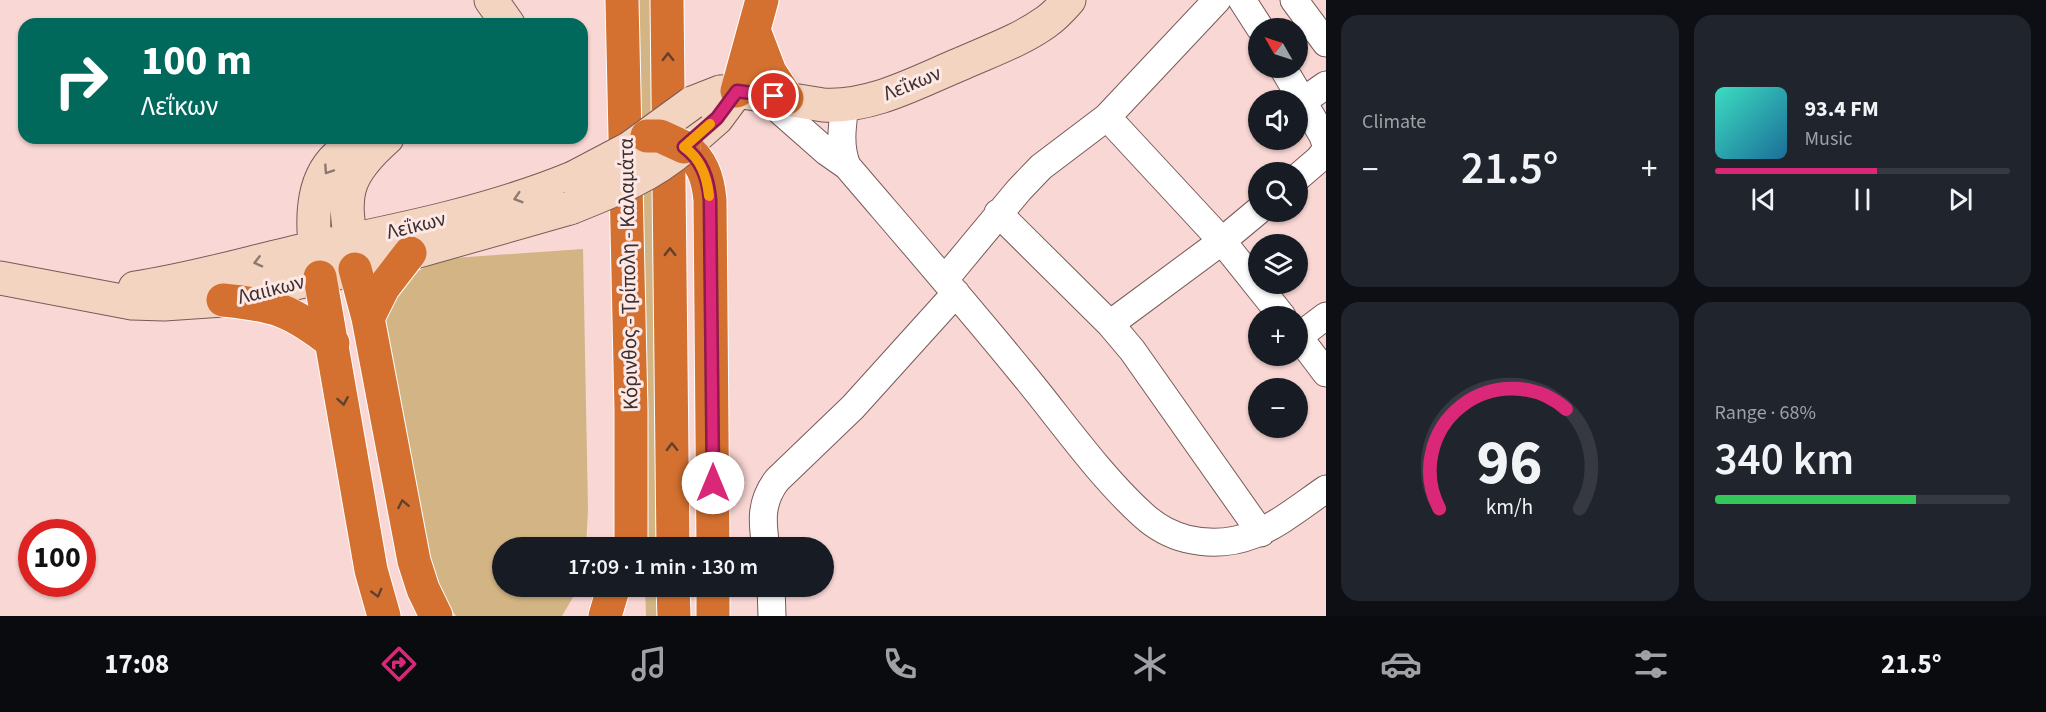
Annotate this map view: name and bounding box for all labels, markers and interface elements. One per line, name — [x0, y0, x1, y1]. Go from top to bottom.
north arrow — [1248, 18, 1308, 78]
map controls — [1248, 18, 1308, 438]
text: 100 m — [141, 31, 252, 91]
icon: right — [42, 42, 120, 120]
one-way arrow — [661, 53, 674, 62]
street label: Λεΐκων — [879, 58, 945, 108]
pin — [748, 70, 799, 121]
icon: arrive — [757, 79, 790, 112]
text: Λεΐκων — [141, 87, 218, 126]
button: sound — [1248, 90, 1308, 150]
text: 93.4 FM — [1805, 93, 1879, 125]
text: Climate — [1362, 108, 1426, 136]
text: Music — [1805, 125, 1852, 153]
street label: Κόρινθος - Τρίπολη - Καλαμάτα — [611, 137, 645, 410]
text: 21.5° — [1461, 137, 1558, 201]
text: − — [1362, 146, 1378, 193]
text: + — [1641, 146, 1657, 193]
button: search — [1248, 162, 1308, 222]
one-way arrow — [324, 163, 335, 174]
icon: previous — [1747, 183, 1780, 216]
icon: pause — [1846, 183, 1879, 216]
icon: next — [1944, 183, 1977, 216]
one-way arrow — [513, 191, 524, 204]
street label: Λεΐκων — [383, 203, 449, 247]
button: layers — [1248, 234, 1308, 294]
one-way arrow — [664, 248, 676, 257]
one-way arrow — [253, 254, 263, 267]
street label: Λαιίκων — [234, 266, 308, 312]
button: + — [1248, 306, 1308, 366]
button: − — [1248, 378, 1308, 438]
one-way arrow — [336, 395, 349, 405]
text: Range · 68% — [1715, 399, 1816, 427]
text: 96 — [1477, 419, 1543, 508]
text: 340 km — [1715, 428, 1854, 492]
one-way arrow — [666, 443, 678, 452]
position arrow — [681, 451, 745, 515]
text: km/h — [1486, 492, 1534, 523]
one-way arrow — [397, 499, 410, 509]
speed limit sign: 100 — [18, 519, 96, 597]
text: 17:09 · 1 min · 130 m — [568, 551, 758, 583]
one-way arrow — [370, 587, 383, 597]
icon: directions — [378, 643, 420, 685]
icon: music — [628, 643, 670, 685]
icon: phone — [879, 643, 921, 685]
icon: climate — [1129, 643, 1171, 685]
icon: car — [1380, 643, 1422, 685]
icon: filters — [1630, 643, 1672, 685]
text: 17:08 — [104, 645, 169, 684]
text: 21.5° — [1881, 645, 1942, 684]

